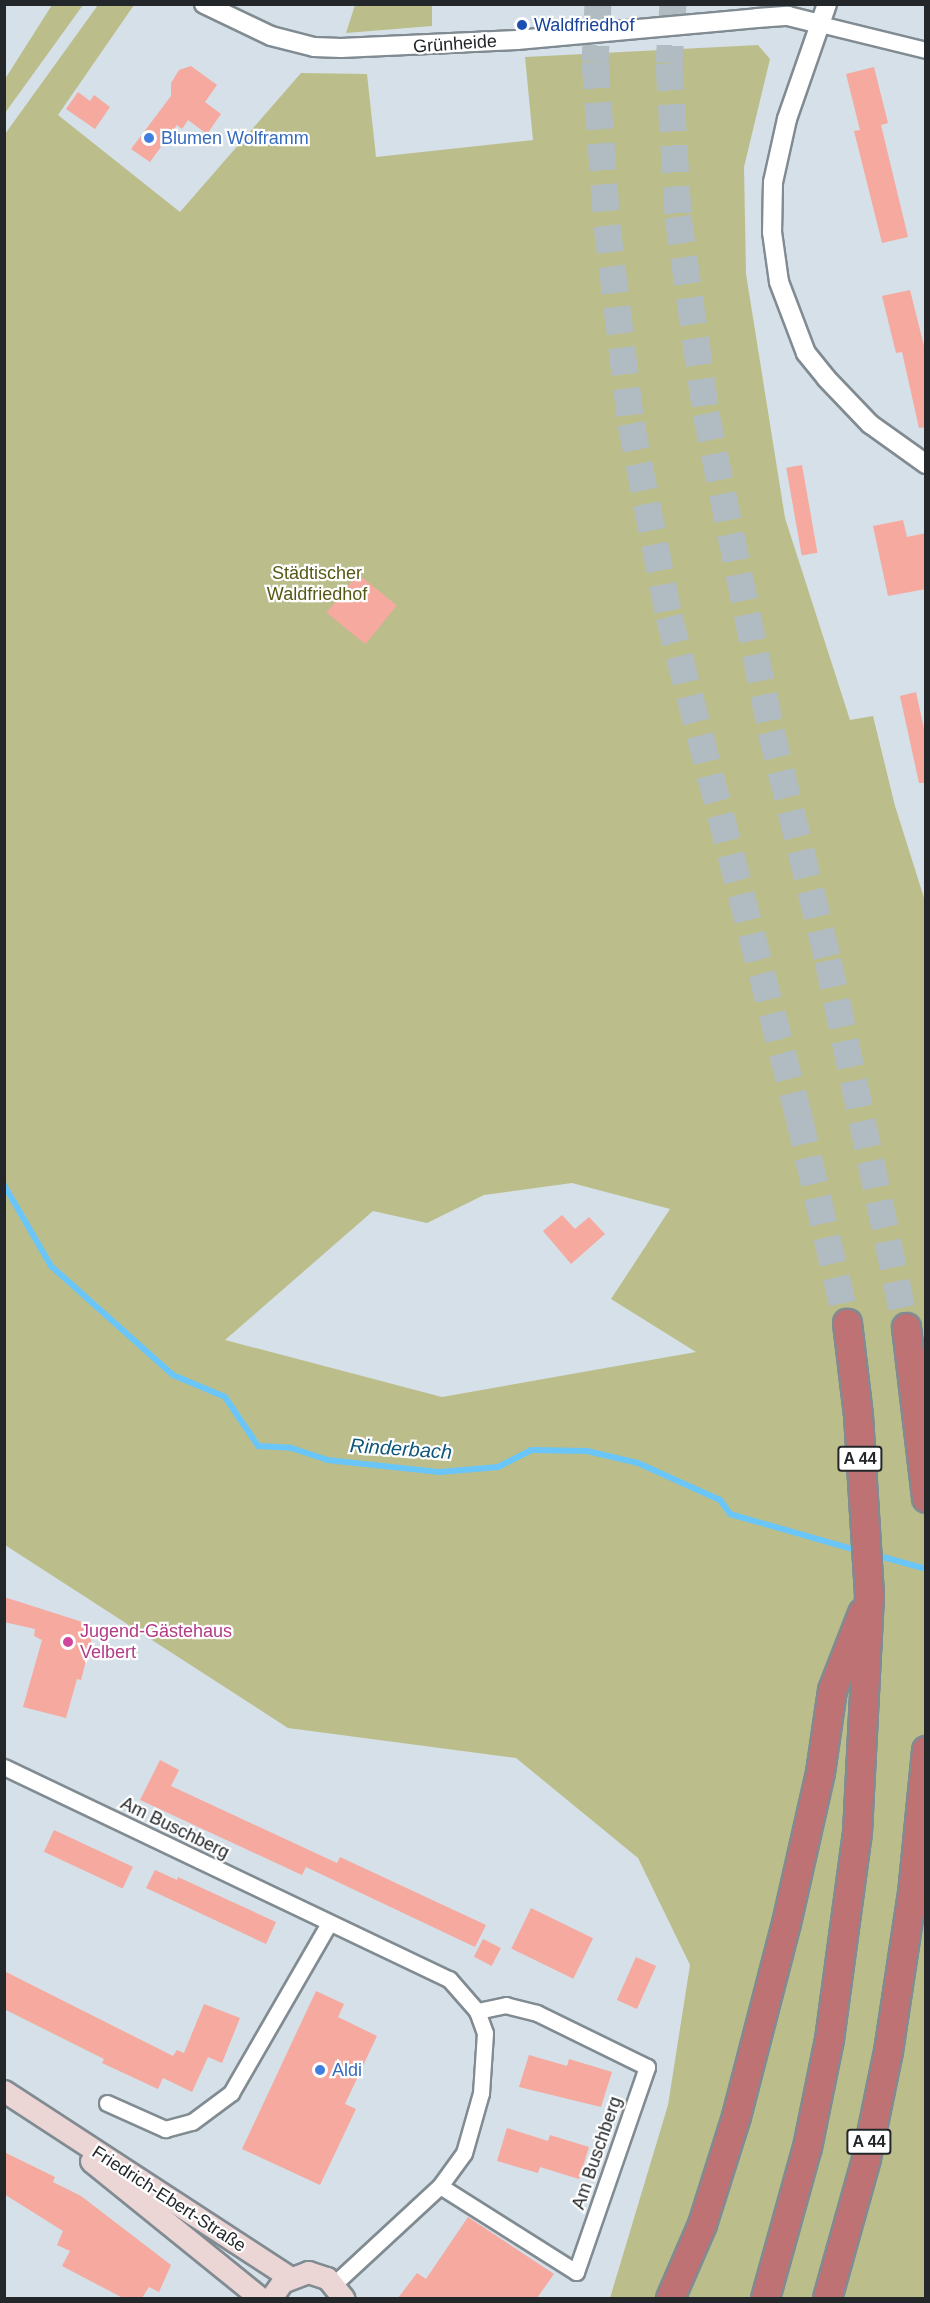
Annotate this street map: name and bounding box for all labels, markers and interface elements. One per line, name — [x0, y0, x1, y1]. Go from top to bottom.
place label: Waldfriedhof — [534, 14, 634, 36]
marker: Waldfriedhof — [515, 18, 529, 32]
street label: Grünheide — [412, 30, 498, 58]
place label: Blumen Wolframm — [161, 127, 309, 149]
marker: Blumen Wolframm — [142, 131, 156, 145]
park label: Städtischer Waldfriedhof — [267, 563, 367, 606]
water label: Rinderbach — [349, 1433, 453, 1465]
road number: A 44 — [836, 1446, 884, 1472]
place label: Jugend-Gästehaus Velbert — [80, 1621, 232, 1664]
marker: Jugend-Gästehaus Velbert — [61, 1635, 75, 1649]
street label: Am Buschberg — [117, 1792, 233, 1864]
place label: Aldi — [332, 2059, 362, 2081]
marker: Aldi — [313, 2063, 327, 2077]
street label: Am Buschberg — [568, 2094, 626, 2212]
road number: A 44 — [845, 2129, 893, 2155]
street label: Friedrich-Ebert-Straße — [88, 2141, 250, 2257]

